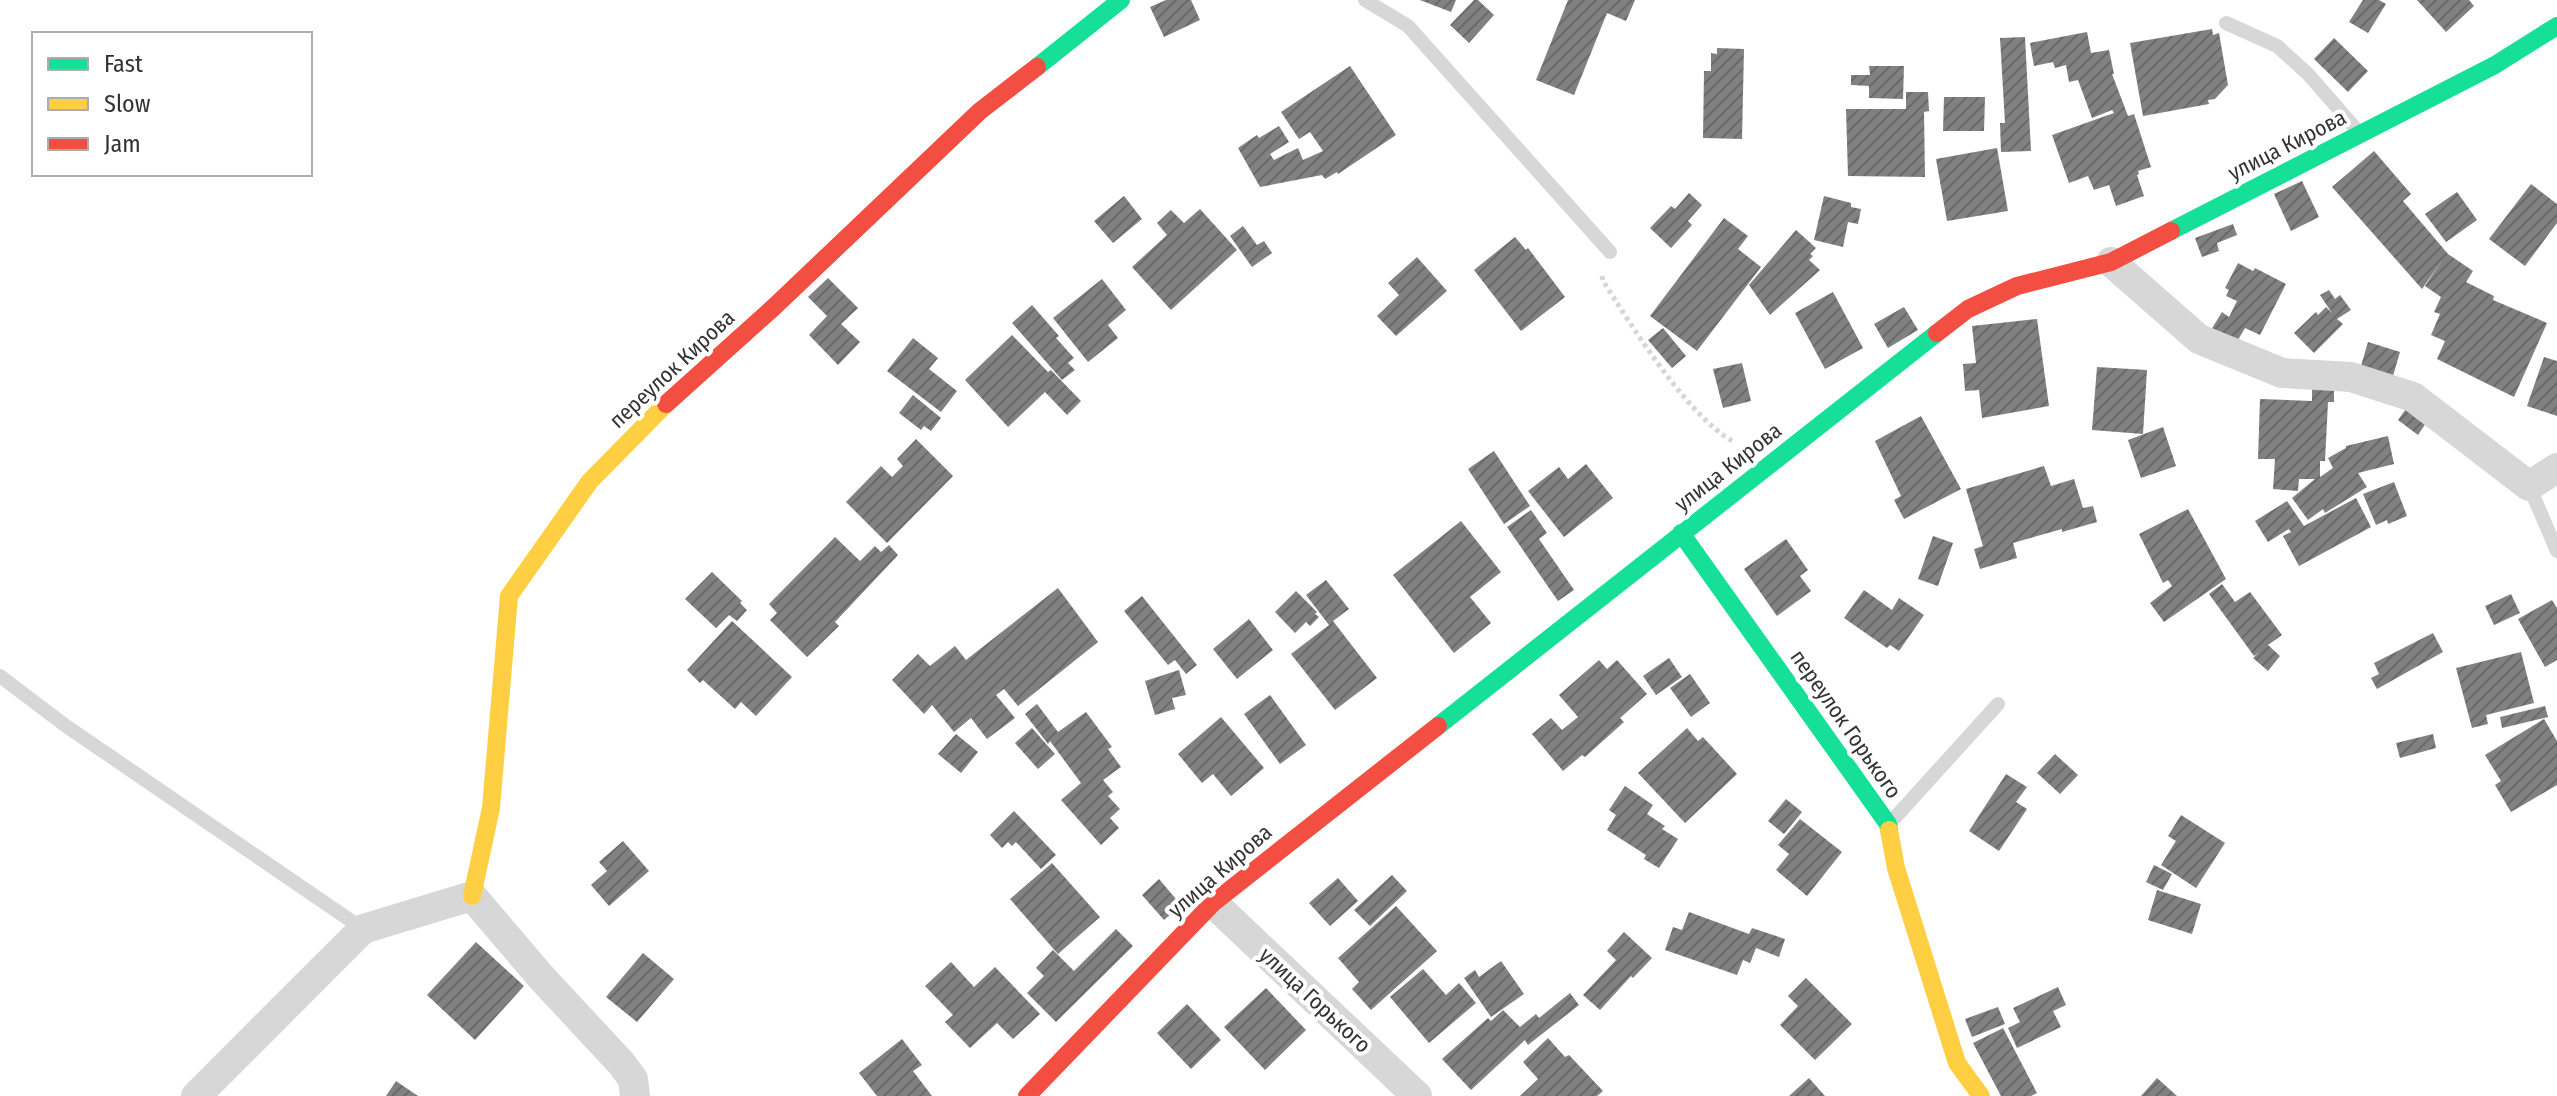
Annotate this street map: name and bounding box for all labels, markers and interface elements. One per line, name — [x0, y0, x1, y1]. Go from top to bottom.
legend — [32, 32, 312, 176]
text: Fast — [104, 50, 143, 78]
text: Slow — [104, 90, 151, 118]
street label: улица Кирова — [2224, 104, 2350, 186]
text: Jam — [104, 130, 141, 158]
street label: переулок Кирова — [604, 304, 740, 434]
street label: улица Кирова — [1669, 417, 1787, 517]
street label: переулок Горького — [1785, 644, 1907, 804]
street label: улица Кирова — [1163, 819, 1277, 923]
street label: улица Горького — [1254, 941, 1376, 1059]

